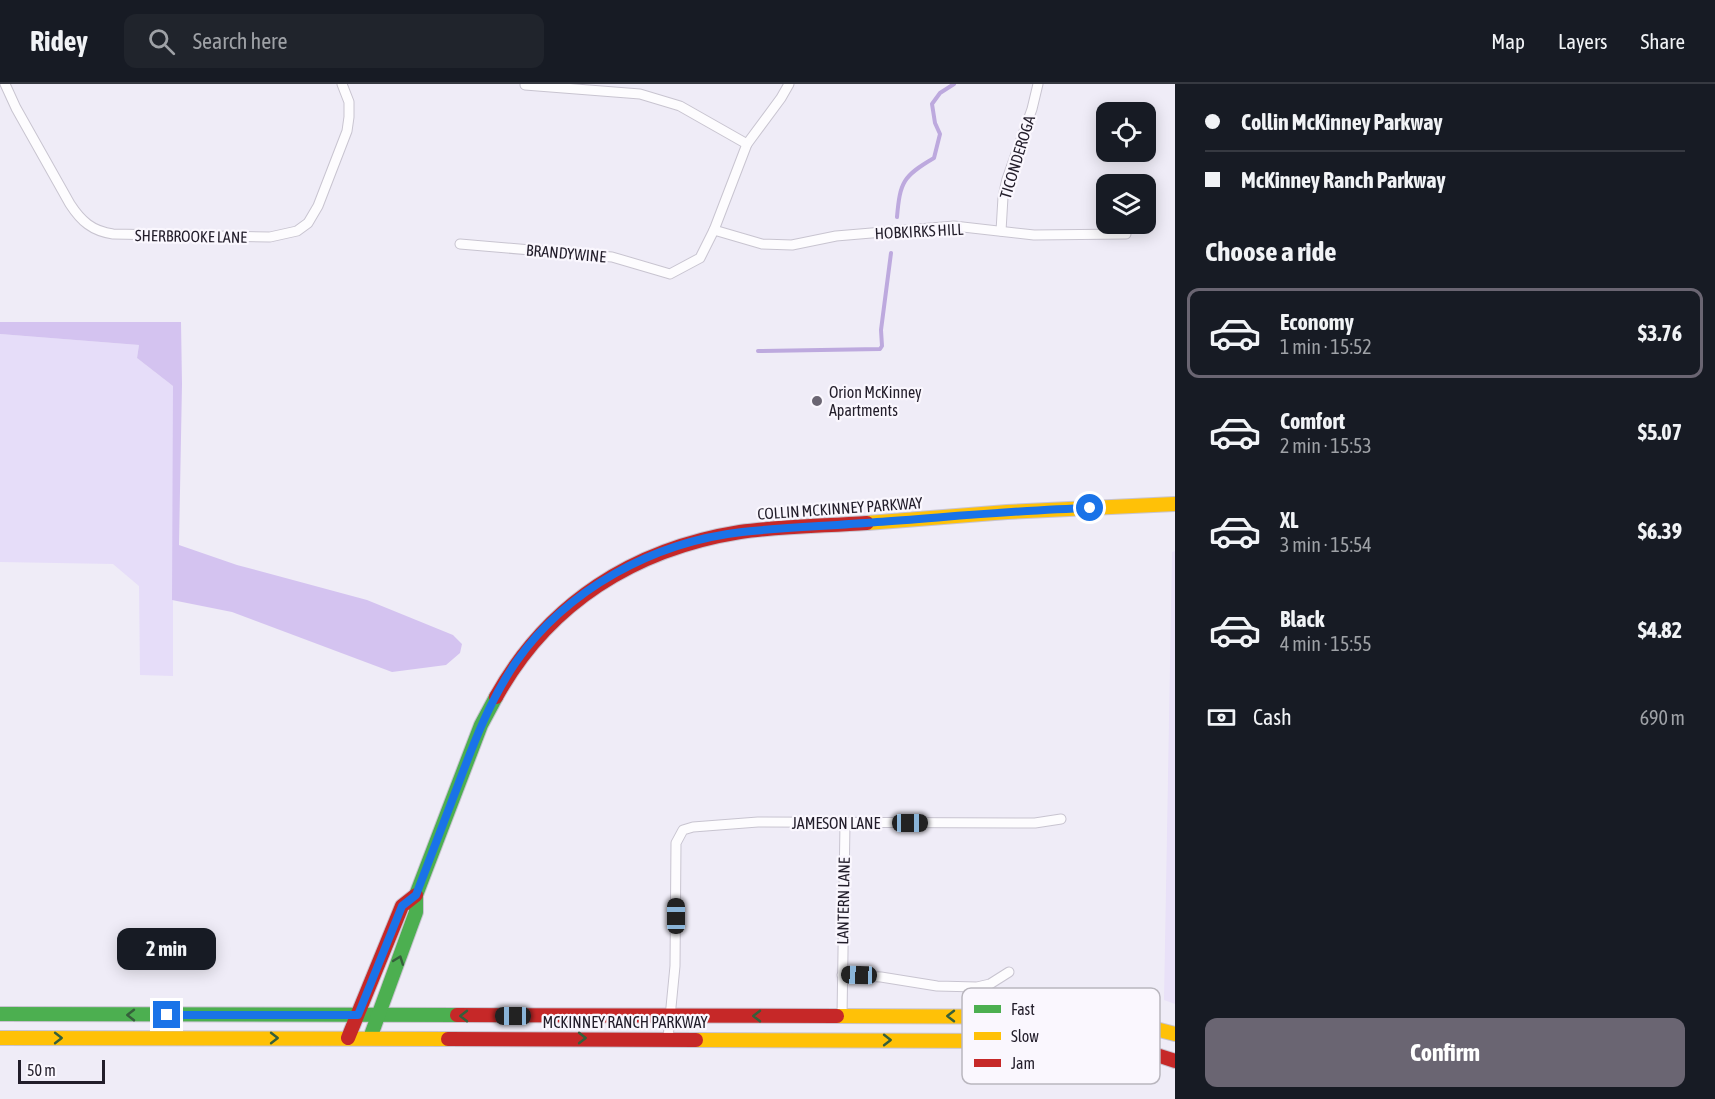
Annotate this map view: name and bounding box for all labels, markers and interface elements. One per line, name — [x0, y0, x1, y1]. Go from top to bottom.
search box — [124, 14, 544, 68]
text: Ridey — [30, 25, 88, 57]
icon: search — [145, 25, 178, 58]
text: Search here — [193, 28, 288, 54]
text: Map — [1491, 29, 1525, 53]
text: Layers — [1558, 29, 1608, 53]
text: Share — [1641, 29, 1685, 53]
map controls — [1096, 102, 1156, 234]
button: locate — [1096, 102, 1156, 162]
text: Collin McKinney Parkway — [1241, 109, 1443, 135]
street label: TICONDEROGA — [996, 113, 1038, 201]
text: McKinney Ranch Parkway — [1241, 167, 1446, 193]
button: layers — [1096, 174, 1156, 234]
street label: HOBKIRKS HILL — [874, 220, 965, 242]
street label: SHERBROOKE LANE — [135, 226, 247, 246]
text: Choose a ride — [1205, 236, 1337, 267]
street label: BRANDYWINE — [525, 241, 607, 265]
icon: car — [1208, 306, 1262, 360]
text: Economy — [1280, 309, 1354, 335]
text: $3.76 — [1638, 320, 1682, 346]
text: 1 min · 15:52 — [1280, 335, 1372, 358]
place label: Orion McKinney Apartments — [829, 383, 922, 420]
marker: Orion McKinney Apartments — [810, 394, 824, 408]
icon: car — [1208, 405, 1262, 459]
text: Comfort — [1280, 408, 1345, 434]
text: $5.07 — [1638, 419, 1682, 445]
text: 2 min · 15:53 — [1280, 434, 1372, 457]
street label: COLLIN MCKINNEY PARKWAY — [757, 493, 924, 523]
route start — [1076, 494, 1103, 521]
icon: car — [1208, 504, 1262, 558]
text: XL — [1280, 507, 1298, 533]
text: $6.39 — [1638, 518, 1682, 544]
text: 3 min · 15:54 — [1280, 533, 1372, 556]
icon: car — [1208, 603, 1262, 657]
text: Black — [1280, 606, 1324, 632]
text: $4.82 — [1638, 617, 1682, 643]
text: 4 min · 15:55 — [1280, 632, 1372, 655]
icon: cash — [1205, 701, 1238, 734]
text: Cash — [1253, 704, 1292, 730]
text: 690 m — [1640, 706, 1685, 729]
street label: JAMESON LANE — [792, 814, 880, 832]
car — [892, 814, 928, 832]
street label: LANTERN LANE — [833, 857, 853, 945]
car — [667, 898, 685, 934]
callout: 2 min — [118, 928, 216, 970]
text: 2 min — [146, 937, 187, 960]
one-way arrow — [391, 956, 404, 966]
car — [841, 965, 877, 985]
legend — [962, 988, 1160, 1084]
text: Fast — [1011, 1000, 1035, 1018]
route end — [153, 1001, 180, 1028]
car — [495, 1007, 531, 1025]
one-way arrow — [126, 1009, 135, 1021]
one-way arrow — [460, 1010, 469, 1022]
one-way arrow — [752, 1010, 761, 1022]
one-way arrow — [946, 1010, 955, 1022]
street label: MCKINNEY RANCH PARKWAY — [542, 1013, 708, 1031]
button: Confirm — [1205, 1018, 1685, 1087]
text: Slow — [1011, 1027, 1039, 1045]
one-way arrow — [54, 1032, 63, 1044]
one-way arrow — [269, 1032, 278, 1044]
one-way arrow — [577, 1032, 586, 1044]
one-way arrow — [883, 1034, 892, 1046]
text: Jam — [1011, 1054, 1035, 1072]
scale bar — [18, 1057, 105, 1084]
text: 50 m — [27, 1061, 56, 1079]

